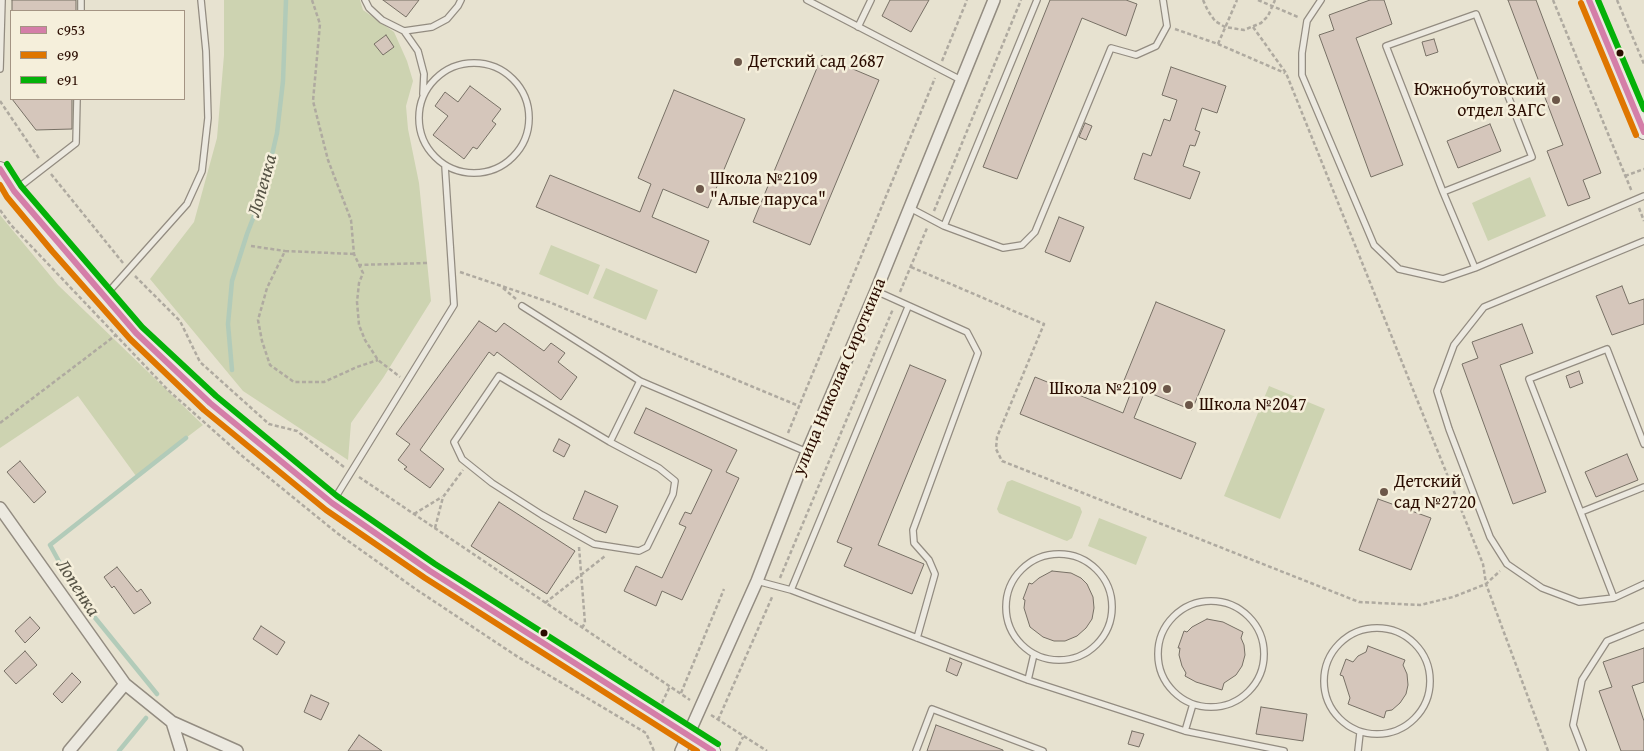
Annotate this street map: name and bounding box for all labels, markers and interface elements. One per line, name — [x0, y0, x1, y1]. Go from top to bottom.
legend — [10, 10, 185, 100]
text: с953 — [57, 19, 85, 40]
text: е99 — [57, 44, 78, 65]
unlabelled marker — [1615, 48, 1625, 58]
place label: Детский сад 2687 — [748, 51, 884, 73]
marker: Детский сад 2687 — [732, 56, 744, 68]
text: е91 — [57, 69, 78, 90]
place label: Южнобутовский отдел ЗАГС — [1414, 79, 1546, 122]
marker: Южнобутовский отдел ЗАГС — [1550, 94, 1562, 106]
water label: Лопенка — [243, 152, 283, 220]
place label: Школа №2109 "Алые паруса" — [710, 168, 826, 210]
marker: Школа №2109 "Алые паруса" — [694, 183, 706, 195]
street label: улица Николая Сироткина — [789, 275, 891, 479]
place label: Школа №2109 — [1049, 378, 1157, 400]
marker: Школа №2109 — [1161, 383, 1173, 395]
place label: Школа №2047 — [1199, 394, 1307, 416]
marker: Школа №2047 — [1183, 399, 1195, 411]
place label: Детский сад №2720 — [1394, 471, 1476, 514]
marker: Детский сад №2720 — [1378, 486, 1390, 498]
water label: Лопенка — [50, 555, 104, 621]
unlabelled marker — [539, 628, 549, 638]

